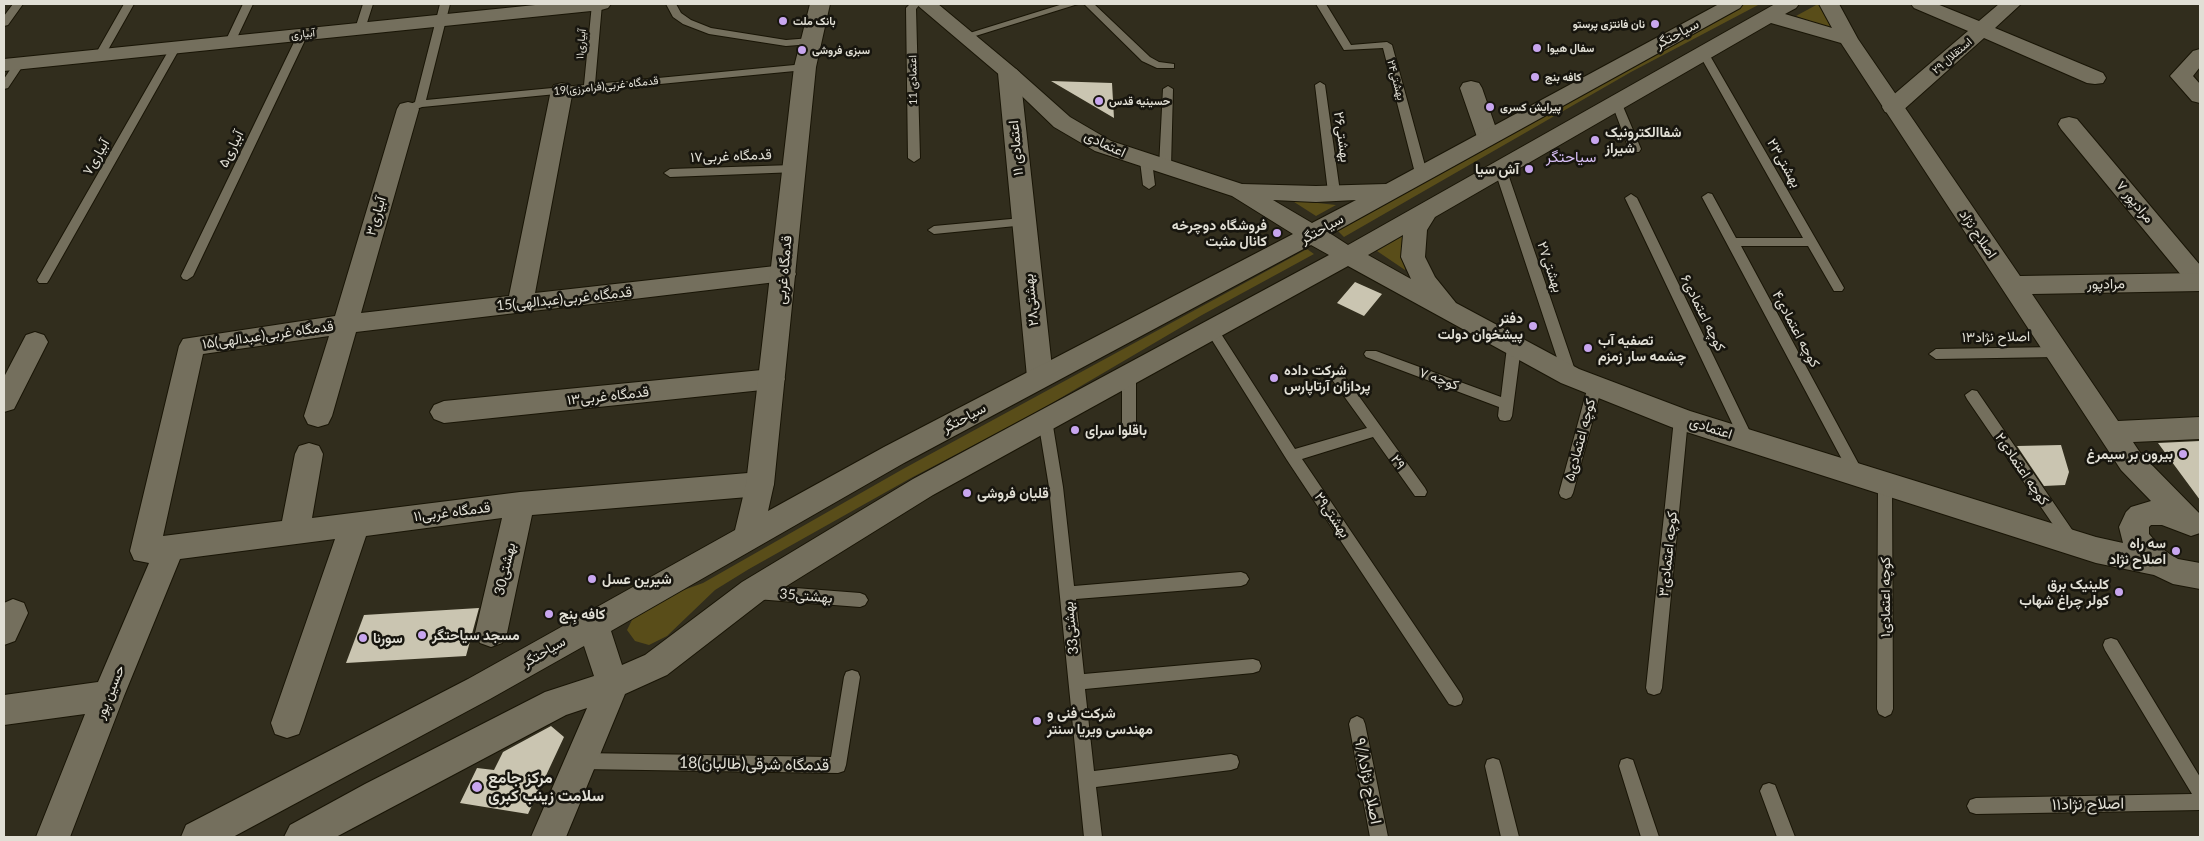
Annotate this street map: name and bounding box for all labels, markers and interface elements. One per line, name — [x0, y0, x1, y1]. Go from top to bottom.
place label: بانک ملت — [793, 14, 836, 28]
marker: بانک ملت — [777, 15, 789, 27]
street label: سیاحتگر — [1652, 16, 1702, 52]
place label: نان فانتزی پرستو — [1573, 17, 1645, 31]
marker: نان فانتزی پرستو — [1649, 18, 1661, 30]
street label: آبیاری — [290, 26, 316, 42]
street label: آبیاری۱۱ — [573, 28, 589, 60]
street label: ۲۹ استقلال — [1929, 35, 1975, 77]
place label: سفال هیوا — [1547, 41, 1594, 55]
marker: سفال هیوا — [1531, 42, 1543, 54]
place label: سبزی فروشی — [812, 43, 870, 57]
marker: سبزی فروشی — [796, 44, 808, 56]
street label: 11 اعتمادی — [906, 55, 920, 105]
street label: ۲۴بهشتی — [1384, 58, 1408, 102]
place label: کافه بنج — [1545, 70, 1581, 84]
marker: کافه بنج — [1529, 71, 1541, 83]
street label: 19قدمگاه غربی(فرامرزی) — [553, 74, 659, 98]
place label: حسینیه قدس — [1109, 94, 1170, 108]
marker: حسینیه قدس — [1093, 95, 1105, 107]
place label: پیرایش کسری — [1500, 100, 1561, 114]
marker: پیرایش کسری — [1484, 101, 1496, 113]
street label: ۲۶بهشتی — [1330, 110, 1354, 164]
street label: ۱۱ اعتمادی — [1005, 120, 1027, 176]
place label: شفاالکترونیک شیراز — [1605, 124, 1681, 156]
street label: اعتمادی — [1082, 127, 1128, 161]
street label: آبیاری۵ — [215, 128, 247, 170]
marker: شفاالکترونیک شیراز — [1589, 134, 1601, 146]
street label: آبیاری۷ — [79, 136, 113, 178]
street label: ۲۳بهشتی — [1763, 136, 1805, 190]
street label: قدمگاه غربی۱۷ — [690, 146, 772, 166]
district label: سیاحتگر — [1546, 148, 1596, 166]
place label: آش سیا — [1475, 161, 1519, 177]
marker: آش سیا — [1523, 163, 1535, 175]
street label: ۷ مرادپور — [2113, 178, 2157, 226]
street label: آبیاری۳ — [362, 194, 390, 238]
street label: اصلاح نژاد — [1956, 206, 2000, 262]
street label: سیاحتگر — [1297, 210, 1347, 248]
place label: فروشگاه دوچرخه کانال مثبت — [1172, 217, 1267, 250]
marker: فروشگاه دوچرخه کانال مثبت — [1271, 227, 1283, 239]
street label: قدمگاه غربی — [773, 235, 795, 305]
street label: ۲۷بهشتی — [1533, 239, 1567, 295]
street label: کوچه اعتمادی۶ — [1677, 272, 1729, 354]
street label: ۲۸بهشتی — [1020, 273, 1042, 327]
street label: مرادپور — [2087, 275, 2125, 293]
street label: 15قدمگاه غربی(عبدالهی) — [495, 284, 633, 314]
street label: کوچه اعتمادی۴ — [1769, 288, 1823, 370]
place label: دفتر پیشخوان دولت — [1438, 310, 1523, 342]
street label: قدمگاه غربی(عبدالهی)۱۵ — [201, 317, 335, 353]
marker: دفتر پیشخوان دولت — [1527, 320, 1539, 332]
street label: ۱۳اصلاح نژاد — [1962, 328, 2030, 346]
place label: تصفیه آب چشمه سار زمزم — [1598, 332, 1686, 364]
marker: تصفیه آب چشمه سار زمزم — [1582, 342, 1594, 354]
place label: شرکت داده پردازان آرتاپارس — [1284, 362, 1370, 394]
street label: کوچه ۷ — [1417, 364, 1461, 394]
marker: شرکت داده پردازان آرتاپارس — [1268, 372, 1280, 384]
street label: قدمگاه غربی۱۳ — [566, 383, 650, 409]
street label: کوچه اعتمادی۵ — [1561, 397, 1599, 483]
street label: سیاحتگر — [939, 400, 989, 436]
street label: اعتمادی — [1688, 413, 1734, 443]
place label: باقلوا سرای — [1085, 422, 1147, 438]
marker: باقلوا سرای — [1069, 424, 1081, 436]
street label: کوچه اعتمادی۲ — [1992, 430, 2052, 508]
place label: بیرون بر سیمرغ — [2086, 446, 2173, 462]
marker: بیرون بر سیمرغ — [2177, 448, 2189, 460]
street label: ۲۹ — [1387, 451, 1409, 473]
place label: قلیان فروشی — [977, 485, 1049, 501]
marker: قلیان فروشی — [961, 487, 973, 499]
street label: ۲۹بهشتی — [1311, 489, 1353, 541]
street label: قدمگاه غربی۱۱ — [413, 499, 491, 525]
street label: کوچه اعتمادی۳ — [1655, 510, 1681, 598]
place label: سه راه اصلاح نژاد — [2109, 535, 2166, 568]
street label: 30بهشتی — [491, 541, 519, 597]
marker: سه راه اصلاح نژاد — [2170, 545, 2182, 557]
street label: کوچه اعتمادی۱ — [1877, 557, 1893, 637]
place label: شیرین عسل — [602, 571, 672, 587]
marker: شیرین عسل — [586, 573, 598, 585]
place label: کلینیک برق کولر چراغ شهاب — [2019, 576, 2109, 608]
street label: بهشتی35 — [779, 585, 833, 607]
marker: کلینیک برق کولر چراغ شهاب — [2113, 586, 2125, 598]
street label: 33بهشتی — [1060, 601, 1082, 655]
place label: کافه بِنج — [559, 606, 605, 622]
marker: کافه بِنج — [543, 608, 555, 620]
place label: مسجد سیاحتگر — [432, 627, 520, 643]
marker: مسجد سیاحتگر — [416, 629, 428, 641]
place label: سورنا — [373, 630, 403, 646]
marker: سورنا — [357, 632, 369, 644]
street label: سیاحتگر — [519, 633, 569, 671]
street label: حسین پور — [92, 663, 128, 721]
place label: شرکت فنی و مهندسی ویریا سنتر — [1047, 705, 1153, 738]
marker: شرکت فنی و مهندسی ویریا سنتر — [1031, 715, 1043, 727]
street label: اصلاح نژاد۹/۸ — [1350, 736, 1386, 826]
street label: 18قدمگاه شرقی(طالبان) — [679, 753, 829, 775]
place label: مرکز جامع سلامت زینب کبری — [488, 768, 604, 806]
marker: مرکز جامع سلامت زینب کبری — [470, 780, 484, 794]
street label: اصلاح نژاد۱۱ — [2052, 794, 2124, 814]

